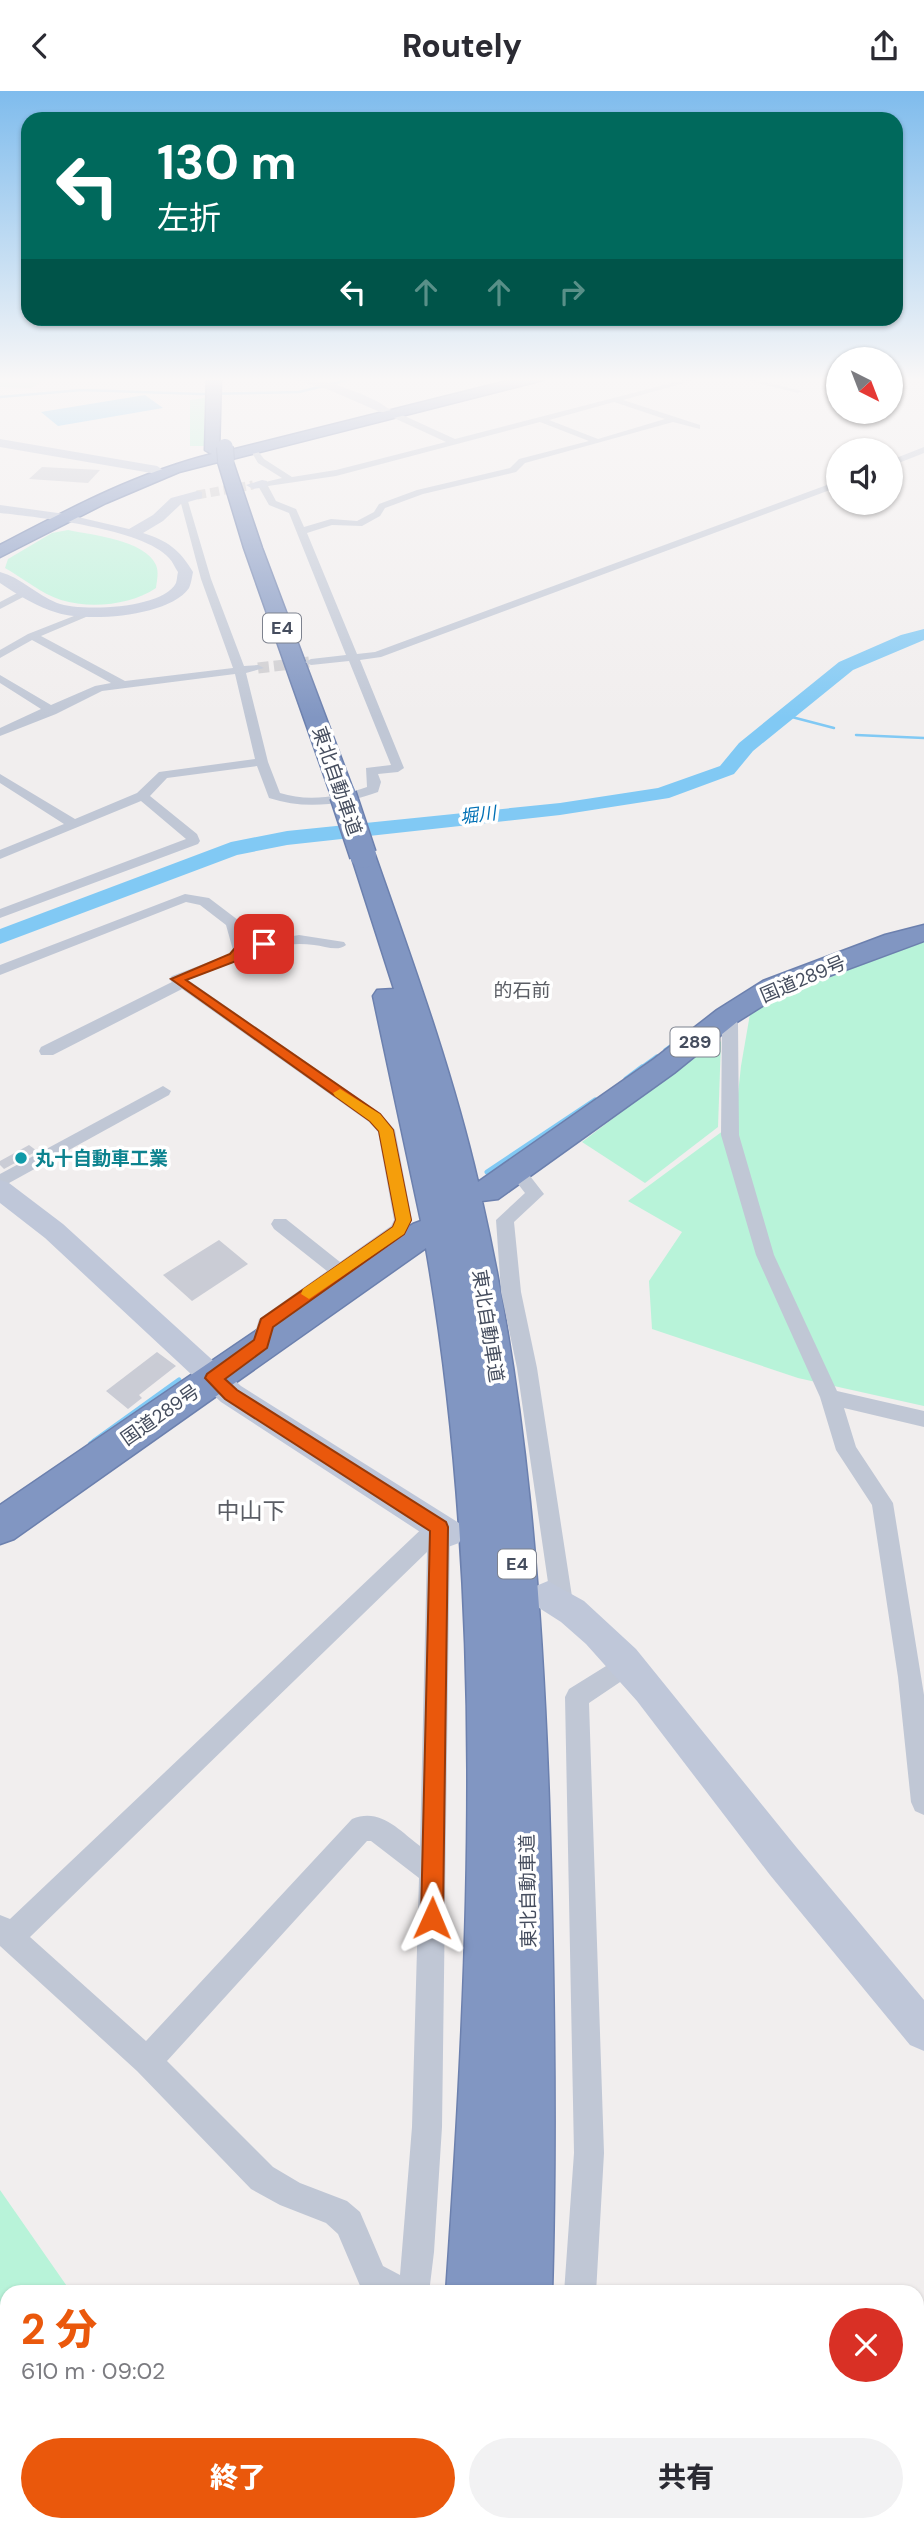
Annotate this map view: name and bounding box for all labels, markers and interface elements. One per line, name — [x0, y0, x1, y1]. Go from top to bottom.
text: Routely — [402, 25, 522, 67]
icon: back — [21, 27, 59, 65]
icon: share — [865, 27, 903, 65]
text: 130 m — [157, 130, 297, 194]
icon: left — [42, 140, 133, 231]
text: 左折 — [157, 197, 221, 239]
icon: left — [334, 273, 372, 311]
icon: ahead — [407, 273, 445, 311]
icon: ahead — [480, 273, 518, 311]
icon: right — [553, 273, 591, 311]
north arrow — [826, 347, 903, 423]
map controls — [826, 347, 903, 515]
button: sound — [826, 438, 903, 515]
road number: E4 — [263, 613, 301, 643]
street label: 東北自動車道 — [307, 723, 367, 839]
water label: 堀川 — [459, 801, 499, 829]
pin — [234, 914, 294, 974]
icon: arrive — [245, 925, 283, 963]
street label: 国道289号 — [756, 950, 850, 1008]
district label: 的石前 — [493, 978, 551, 1003]
road number: 289 — [670, 1027, 720, 1057]
place label: 丸十自動車工業 — [35, 1146, 168, 1171]
marker: 丸十自動車工業 — [13, 1150, 29, 1166]
street label: 東北自動車道 — [467, 1268, 509, 1384]
street label: 国道289号 — [116, 1379, 204, 1451]
district label: 中山下 — [217, 1496, 286, 1526]
road number: E4 — [498, 1549, 536, 1579]
street label: 東北自動車道 — [515, 1834, 541, 1948]
position arrow — [395, 1881, 469, 1955]
text: 2 分 — [21, 2302, 97, 2357]
button: close — [829, 2308, 903, 2382]
text: 610 m · 09:02 — [21, 2356, 165, 2386]
button: 終了 — [21, 2438, 455, 2518]
button: 共有 — [469, 2438, 903, 2518]

